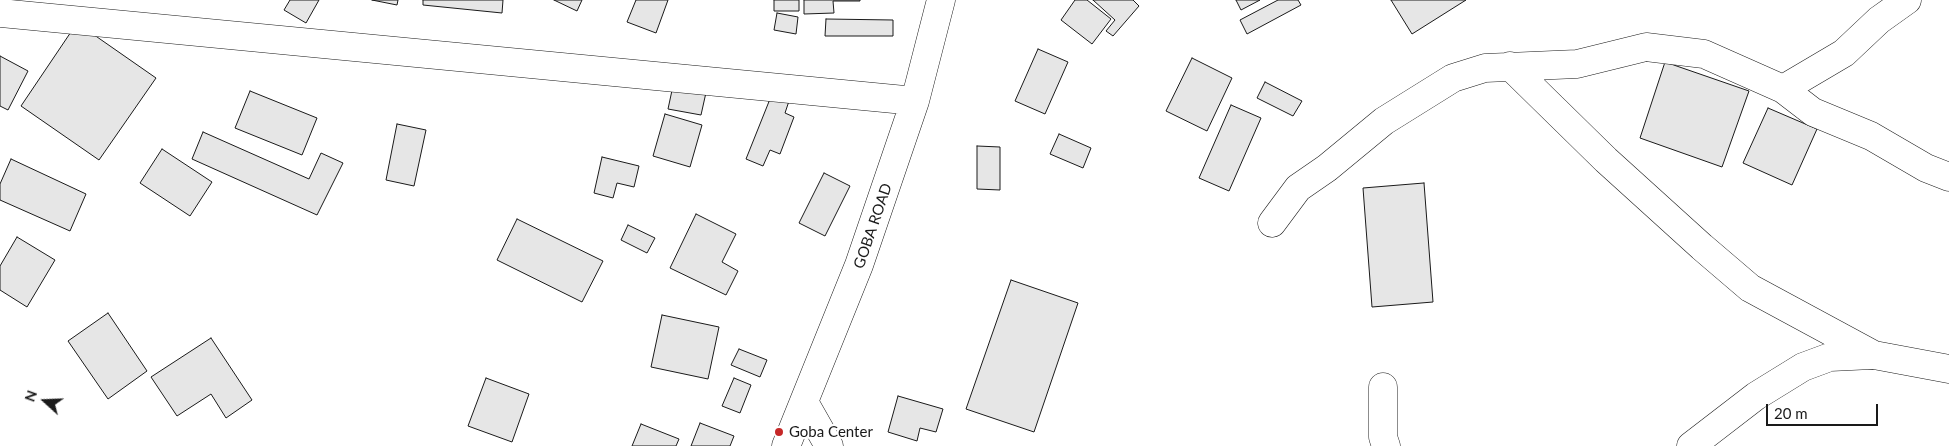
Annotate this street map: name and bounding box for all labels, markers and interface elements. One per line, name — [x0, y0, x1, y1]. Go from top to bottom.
street label: GOBA ROAD — [850, 181, 896, 271]
north arrow — [20, 376, 70, 426]
text: N — [21, 388, 40, 404]
scale bar — [1769, 394, 1882, 426]
text: 20 m — [1774, 404, 1808, 422]
place label: Goba Center — [789, 423, 873, 441]
marker: Goba Center — [773, 426, 785, 438]

